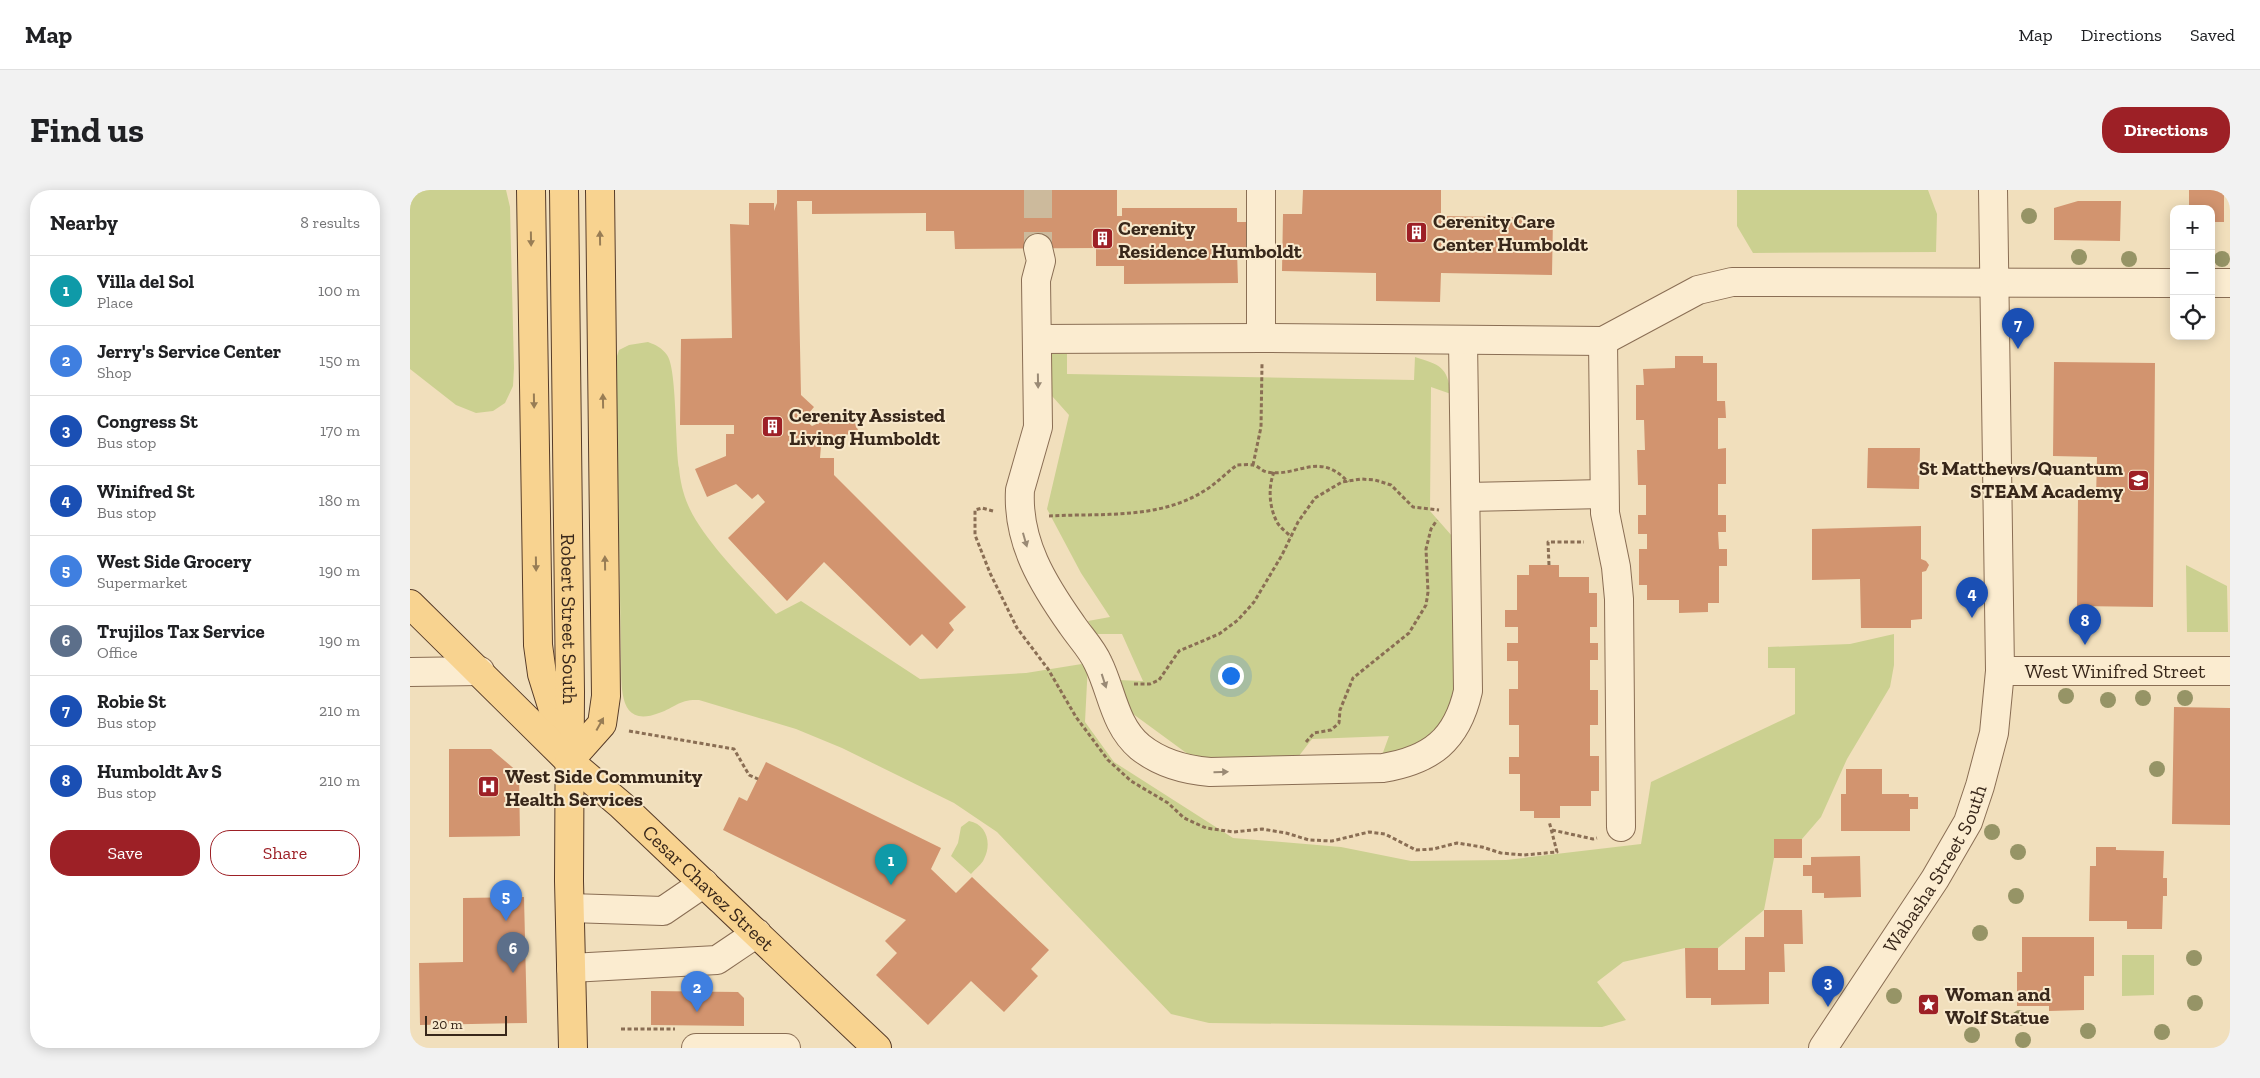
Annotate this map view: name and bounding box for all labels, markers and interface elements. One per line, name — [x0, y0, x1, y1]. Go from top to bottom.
text: Map — [25, 20, 72, 49]
text: Map — [2018, 24, 2053, 46]
text: Directions — [2081, 24, 2162, 46]
text: Saved — [2190, 24, 2235, 46]
button: Directions — [2102, 107, 2230, 153]
text: Find us — [30, 109, 144, 151]
map controls — [2170, 205, 2215, 340]
button: + — [2170, 205, 2215, 250]
place label: Cerenity Care Center Humboldt — [1433, 209, 1589, 256]
text: Nearby — [50, 210, 118, 235]
text: 8 results — [300, 213, 360, 232]
place label: Cerenity Residence Humboldt — [1118, 216, 1303, 263]
building icon: Cerenity Care Center Humboldt — [1405, 220, 1429, 244]
building icon: Cerenity Residence Humboldt — [1090, 227, 1114, 251]
one-way arrow — [596, 230, 604, 246]
one-way arrow — [528, 231, 536, 247]
button: − — [2170, 250, 2215, 295]
text: Villa del Sol — [97, 270, 194, 293]
text: 1 — [63, 281, 69, 300]
text: 100 m — [318, 281, 360, 300]
text: Place — [97, 293, 133, 312]
button: locate — [2170, 295, 2215, 340]
pin: 7 — [2002, 308, 2034, 349]
text: Jerry's Service Center — [97, 340, 281, 363]
text: 2 — [62, 351, 70, 370]
text: 150 m — [319, 351, 360, 370]
text: Shop — [97, 363, 132, 382]
one-way arrow — [1034, 373, 1042, 389]
one-way arrow — [598, 392, 606, 408]
one-way arrow — [530, 393, 538, 409]
place label: Cerenity Assisted Living Humboldt — [789, 403, 946, 450]
text: Congress St — [97, 410, 198, 433]
building icon: Cerenity Assisted Living Humboldt — [761, 414, 785, 438]
text: 3 — [62, 421, 70, 440]
text: 170 m — [320, 421, 360, 440]
text: Bus stop — [97, 433, 156, 452]
place label: St Matthews/Quantum STEAM Academy — [1919, 456, 2123, 503]
school or university icon: St Matthews/Quantum STEAM Academy — [2127, 468, 2151, 492]
text: Winifred St — [97, 480, 195, 503]
text: 4 — [61, 491, 71, 510]
text: 180 m — [319, 491, 360, 510]
text: Bus stop — [97, 503, 156, 522]
street label: Robert Street South — [556, 533, 582, 705]
one-way arrow — [1021, 533, 1029, 548]
text: West Side Grocery — [97, 550, 251, 573]
one-way arrow — [600, 555, 608, 571]
one-way arrow — [533, 556, 541, 572]
text: 5 — [62, 561, 70, 580]
text: 190 m — [319, 561, 360, 580]
text: Supermarket — [97, 573, 187, 592]
pin: 4 — [1956, 577, 1988, 618]
pin: 8 — [2069, 604, 2101, 645]
text: Trujilos Tax Service — [97, 620, 265, 643]
text: 6 — [62, 631, 70, 650]
text: 190 m — [319, 631, 360, 650]
text: Office — [97, 643, 137, 662]
street label: West Winifred Street — [2025, 659, 2206, 683]
your location — [1218, 663, 1244, 689]
one-way arrow — [1100, 674, 1108, 689]
text: Robie St — [97, 690, 166, 713]
text: 7 — [62, 701, 70, 720]
text: 210 m — [319, 701, 360, 720]
text: Bus stop — [97, 713, 156, 732]
one-way arrow — [596, 717, 604, 732]
text: Humboldt Av S — [97, 760, 222, 783]
place label: West Side Community Health Services — [505, 764, 703, 811]
one-way arrow — [1213, 768, 1229, 776]
text: 8 — [62, 771, 70, 790]
text: 210 m — [319, 771, 360, 790]
hospital icon: West Side Community Health Services — [477, 775, 501, 799]
street label: Wabasha Street South — [1878, 781, 1992, 957]
text: Bus stop — [97, 783, 156, 802]
street label: Cesar Chavez Street — [637, 820, 780, 956]
button: Save — [50, 830, 200, 876]
button: Share — [210, 830, 360, 876]
pin: 1 — [875, 844, 907, 885]
pin: 5 — [490, 880, 522, 921]
pin: 6 — [497, 932, 529, 973]
pin: 3 — [1812, 966, 1844, 1007]
pin: 2 — [681, 971, 713, 1012]
place label: Woman and Wolf Statue — [1945, 982, 2051, 1029]
place icon: Woman and Wolf Statue — [1917, 993, 1941, 1017]
scale bar — [425, 1013, 508, 1036]
text: 20 m — [432, 1016, 463, 1033]

